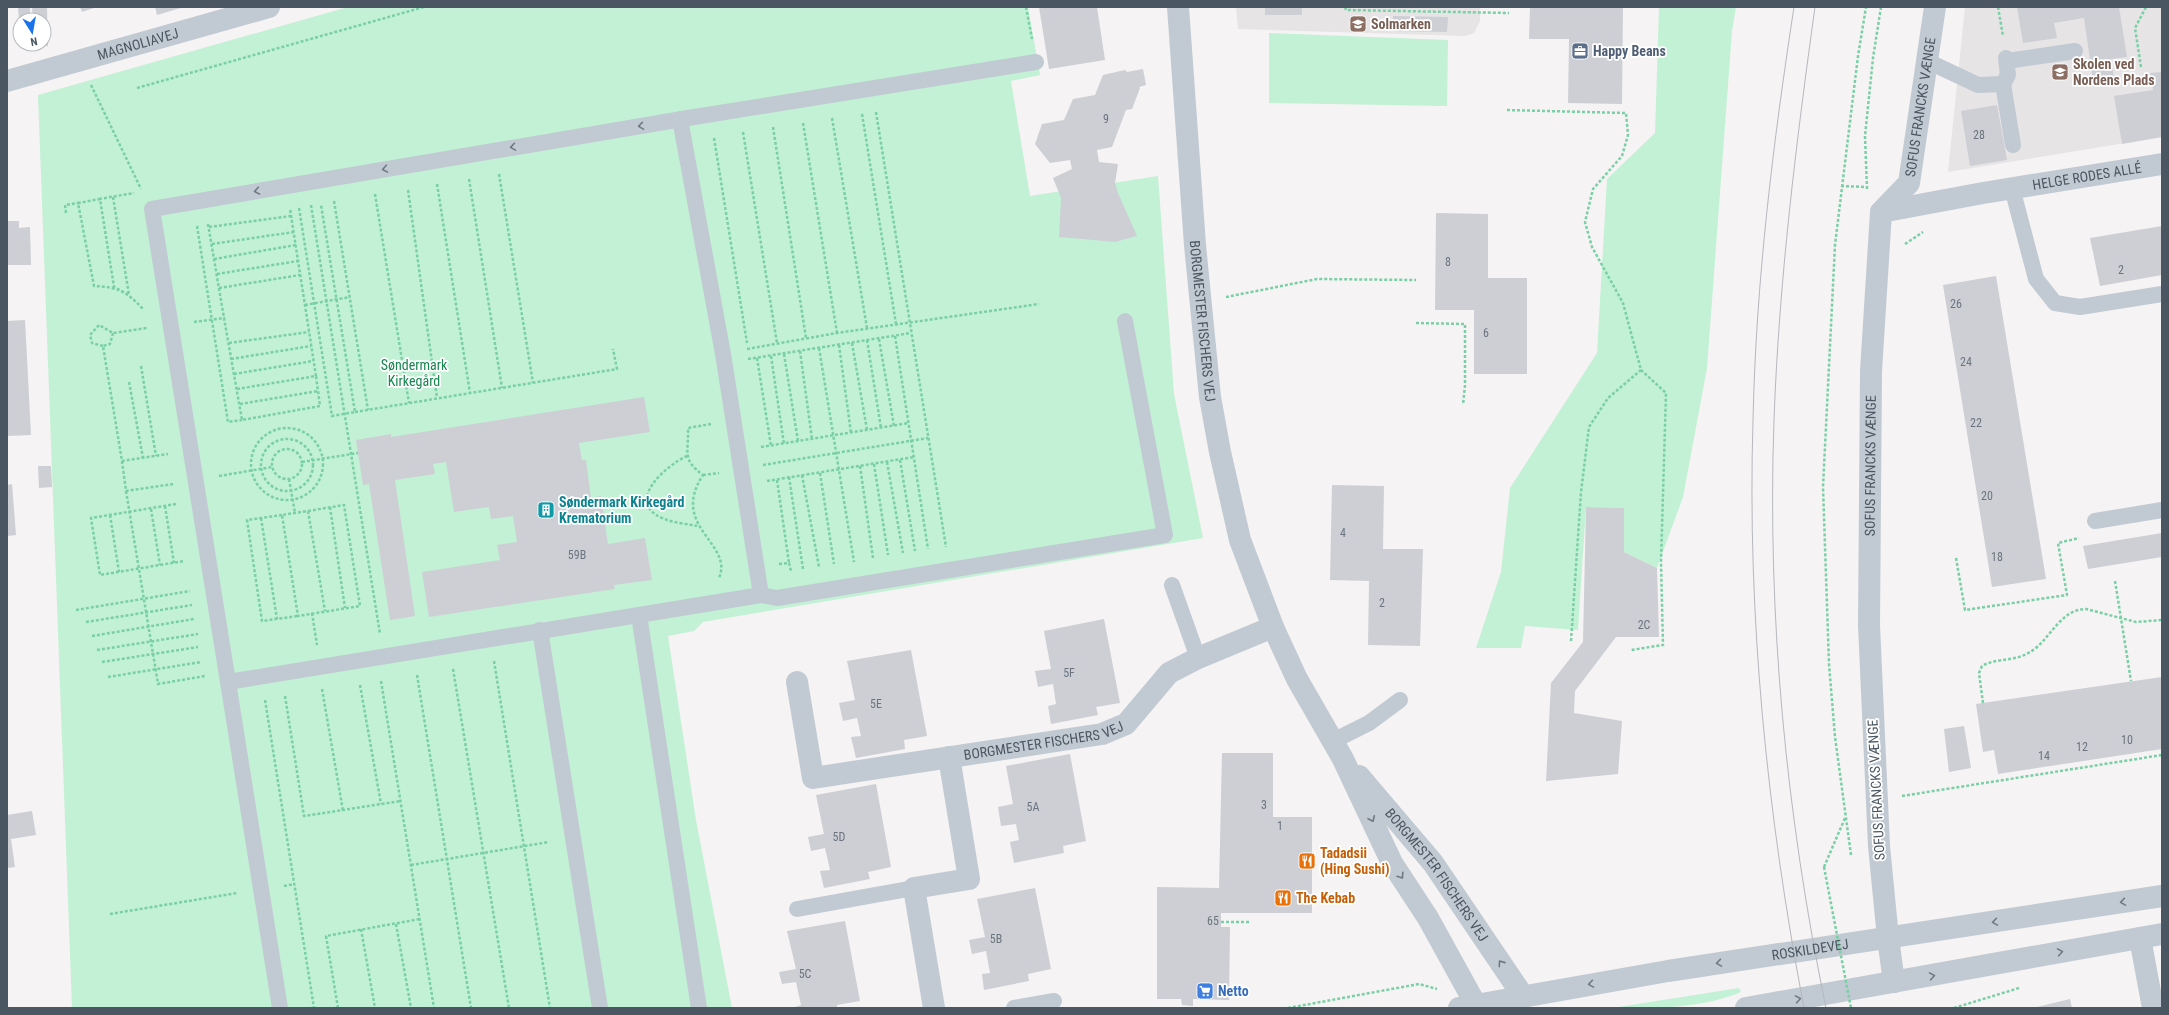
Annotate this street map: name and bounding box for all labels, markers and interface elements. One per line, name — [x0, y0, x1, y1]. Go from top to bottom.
north arrow — [12, 12, 52, 52]
school or university icon: Solmarken — [1348, 14, 1368, 34]
place label: Solmarken — [1371, 16, 1431, 32]
street label: MAGNOLIAVEJ — [96, 25, 180, 63]
text: N — [29, 34, 38, 48]
street label: SOFUS FRANCKS VÆNGE — [1902, 36, 1938, 178]
office icon: Happy Beans — [1570, 41, 1590, 61]
place label: Happy Beans — [1593, 43, 1666, 59]
place label: Skolen ved Nordens Plads — [2073, 56, 2155, 88]
school or university icon: Skolen ved Nordens Plads — [2050, 62, 2070, 82]
house number: 9 — [1103, 112, 1109, 126]
one-way arrow — [638, 121, 644, 130]
house number: 28 — [1973, 128, 1985, 142]
one-way arrow — [510, 142, 516, 151]
street label: HELGE RODES ALLÉ — [2031, 158, 2143, 193]
one-way arrow — [382, 164, 388, 173]
one-way arrow — [254, 186, 260, 195]
street label: BORGMESTER FISCHERS VEJ — [1187, 240, 1219, 403]
house number: 8 — [1445, 255, 1451, 269]
house number: 2 — [2118, 263, 2124, 277]
house number: 26 — [1950, 297, 1962, 311]
house number: 6 — [1483, 326, 1489, 340]
house number: 24 — [1960, 355, 1972, 369]
park label: Søndermark Kirkegård — [381, 357, 448, 389]
street label: SOFUS FRANCKS VÆNGE — [1862, 395, 1879, 536]
house number: 22 — [1970, 416, 1982, 430]
house number: 20 — [1981, 489, 1993, 503]
place label: Søndermark Kirkegård Krematorium — [559, 494, 685, 526]
building icon: Søndermark Kirkegård Krematorium — [536, 500, 556, 520]
house number: 4 — [1340, 526, 1346, 540]
house number: 59B — [568, 548, 586, 562]
house number: 18 — [1991, 550, 2003, 564]
house number: 2 — [1379, 596, 1385, 610]
house number: 2C — [1638, 618, 1651, 632]
house number: 5F — [1063, 666, 1075, 680]
house number: 5E — [870, 697, 882, 711]
street label: BORGMESTER FISCHERS VEJ — [963, 718, 1126, 763]
street label: SOFUS FRANCKS VÆNGE — [1864, 719, 1888, 861]
house number: 10 — [2121, 733, 2133, 747]
house number: 12 — [2076, 740, 2088, 754]
house number: 14 — [2038, 749, 2050, 763]
house number: 3 — [1261, 798, 1267, 812]
house number: 5A — [1027, 800, 1040, 814]
street label: BORGMESTER FISCHERS VEJ — [1382, 805, 1492, 944]
one-way arrow — [1367, 815, 1375, 823]
house number: 1 — [1277, 819, 1283, 833]
house number: 5D — [833, 830, 846, 844]
place label: Tadadsii (Hing Sushi) — [1320, 845, 1390, 878]
restaurant icon: Tadadsii (Hing Sushi) — [1297, 851, 1317, 871]
one-way arrow — [1396, 872, 1404, 879]
restaurant icon: The Kebab — [1273, 888, 1293, 908]
place label: The Kebab — [1296, 890, 1355, 906]
one-way arrow — [2120, 897, 2127, 906]
house number: 65 — [1207, 914, 1219, 928]
one-way arrow — [1992, 917, 1998, 926]
house number: 5B — [990, 932, 1002, 946]
street label: ROSKILDEVEJ — [1771, 936, 1850, 963]
one-way arrow — [2057, 949, 2063, 957]
one-way arrow — [1716, 958, 1722, 967]
one-way arrow — [1499, 961, 1506, 968]
house number: 5C — [799, 967, 812, 981]
one-way arrow — [1929, 972, 1935, 981]
one-way arrow — [1588, 979, 1594, 987]
supermarket icon: Netto — [1195, 981, 1215, 1001]
place label: Netto — [1218, 983, 1249, 999]
one-way arrow — [1795, 995, 1801, 1003]

